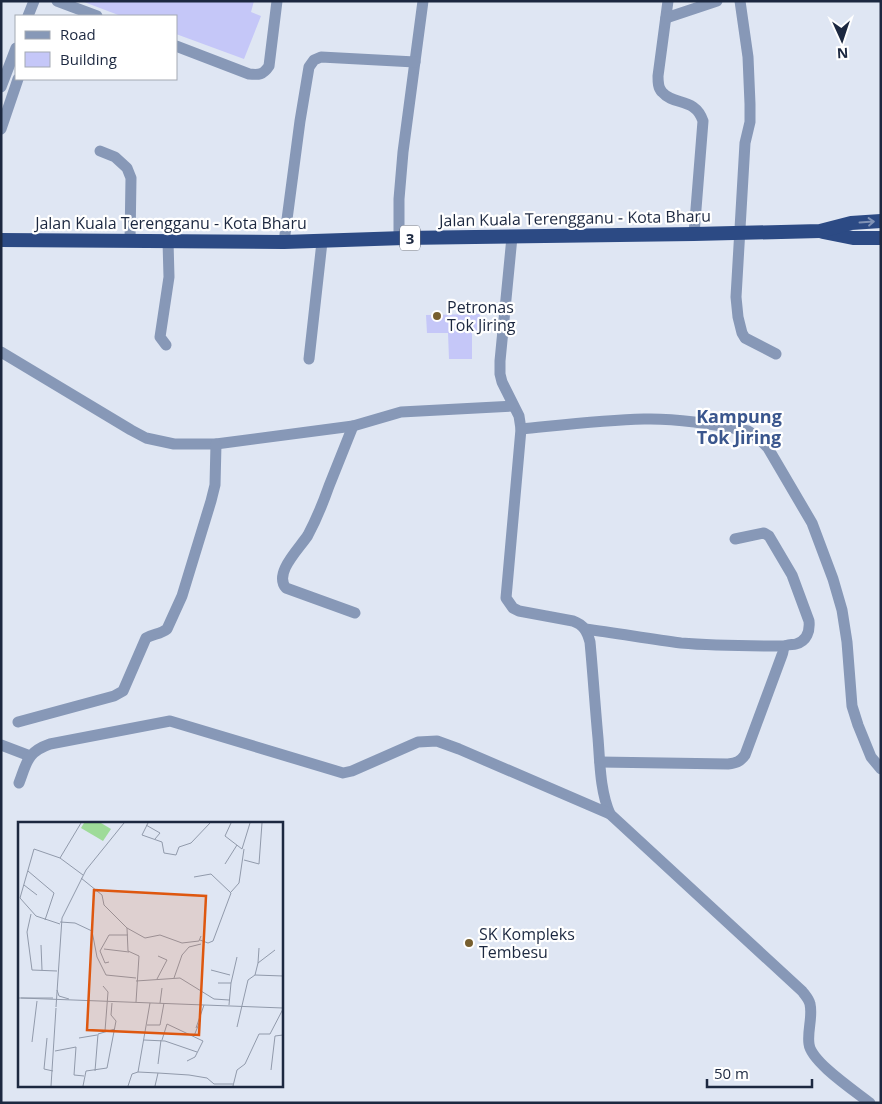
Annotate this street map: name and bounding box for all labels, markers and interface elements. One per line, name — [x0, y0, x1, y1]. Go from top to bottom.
legend — [15, 15, 178, 80]
north arrow — [817, 15, 867, 65]
text: Road — [60, 24, 96, 44]
text: N — [837, 44, 849, 63]
text: Building — [60, 49, 117, 69]
street label: Jalan Kuala Terengganu - Kota Bharu — [437, 205, 711, 231]
street label: Jalan Kuala Terengganu - Kota Bharu — [33, 212, 307, 234]
one-way arrow — [859, 218, 875, 227]
road number: 3 — [400, 226, 420, 250]
place label: Petronas Tok Jiring — [447, 296, 516, 336]
marker: Petronas Tok Jiring — [431, 310, 443, 322]
district label: Kampung Tok Jiring — [696, 404, 782, 449]
inset map — [18, 822, 282, 1086]
place label: SK Kompleks Tembesu — [479, 923, 575, 963]
marker: SK Kompleks Tembesu — [463, 937, 475, 949]
scale bar — [707, 1056, 812, 1088]
text: 50 m — [714, 1063, 749, 1083]

